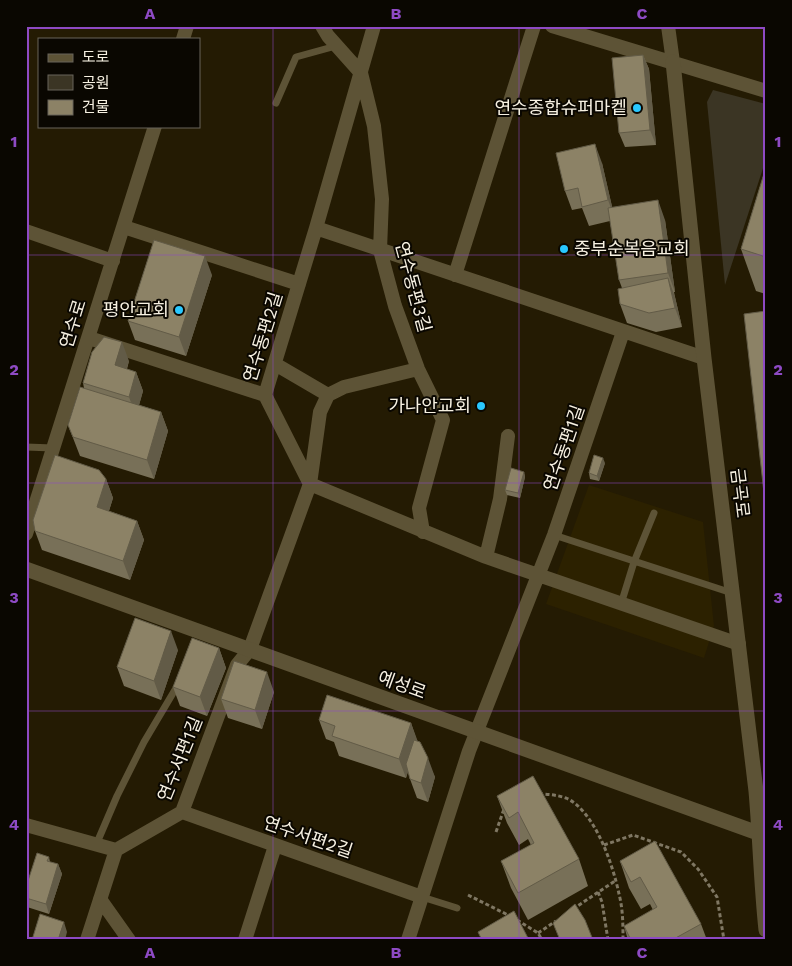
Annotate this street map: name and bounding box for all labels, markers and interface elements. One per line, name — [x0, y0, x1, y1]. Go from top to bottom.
text: A — [145, 4, 156, 23]
text: B — [391, 4, 402, 23]
text: C — [637, 4, 648, 23]
legend — [38, 38, 200, 128]
text: 도로 — [82, 48, 110, 66]
text: 공원 — [82, 74, 110, 92]
place label: 연수종합슈퍼마켙 — [495, 97, 627, 118]
text: 건물 — [82, 98, 110, 116]
marker: 연수종합슈퍼마켙 — [631, 102, 643, 114]
text: 1 — [11, 132, 17, 151]
text: 1 — [775, 132, 781, 151]
place label: 중부순복음교회 — [574, 238, 690, 259]
street label: 연수동편3길 — [391, 239, 436, 335]
marker: 중부순복음교회 — [558, 243, 570, 255]
street label: 연수동편2길 — [239, 289, 286, 385]
street label: 연수로 — [55, 297, 90, 351]
place label: 평안교회 — [103, 299, 169, 320]
marker: 평안교회 — [173, 304, 185, 316]
text: 2 — [9, 360, 19, 379]
text: 2 — [773, 360, 783, 379]
place label: 가나안교회 — [388, 395, 471, 416]
marker: 가나안교회 — [475, 400, 487, 412]
street label: 연수동편1길 — [539, 402, 588, 494]
street label: 금곡로 — [727, 467, 754, 519]
text: 3 — [9, 588, 19, 607]
text: 3 — [773, 588, 783, 607]
street label: 예성로 — [375, 666, 429, 703]
street label: 연수서편1길 — [153, 713, 206, 804]
street label: 연수서편2길 — [261, 811, 356, 862]
text: 4 — [9, 815, 19, 834]
text: 4 — [773, 815, 783, 834]
text: A — [145, 943, 156, 962]
text: B — [391, 943, 402, 962]
text: C — [637, 943, 648, 962]

